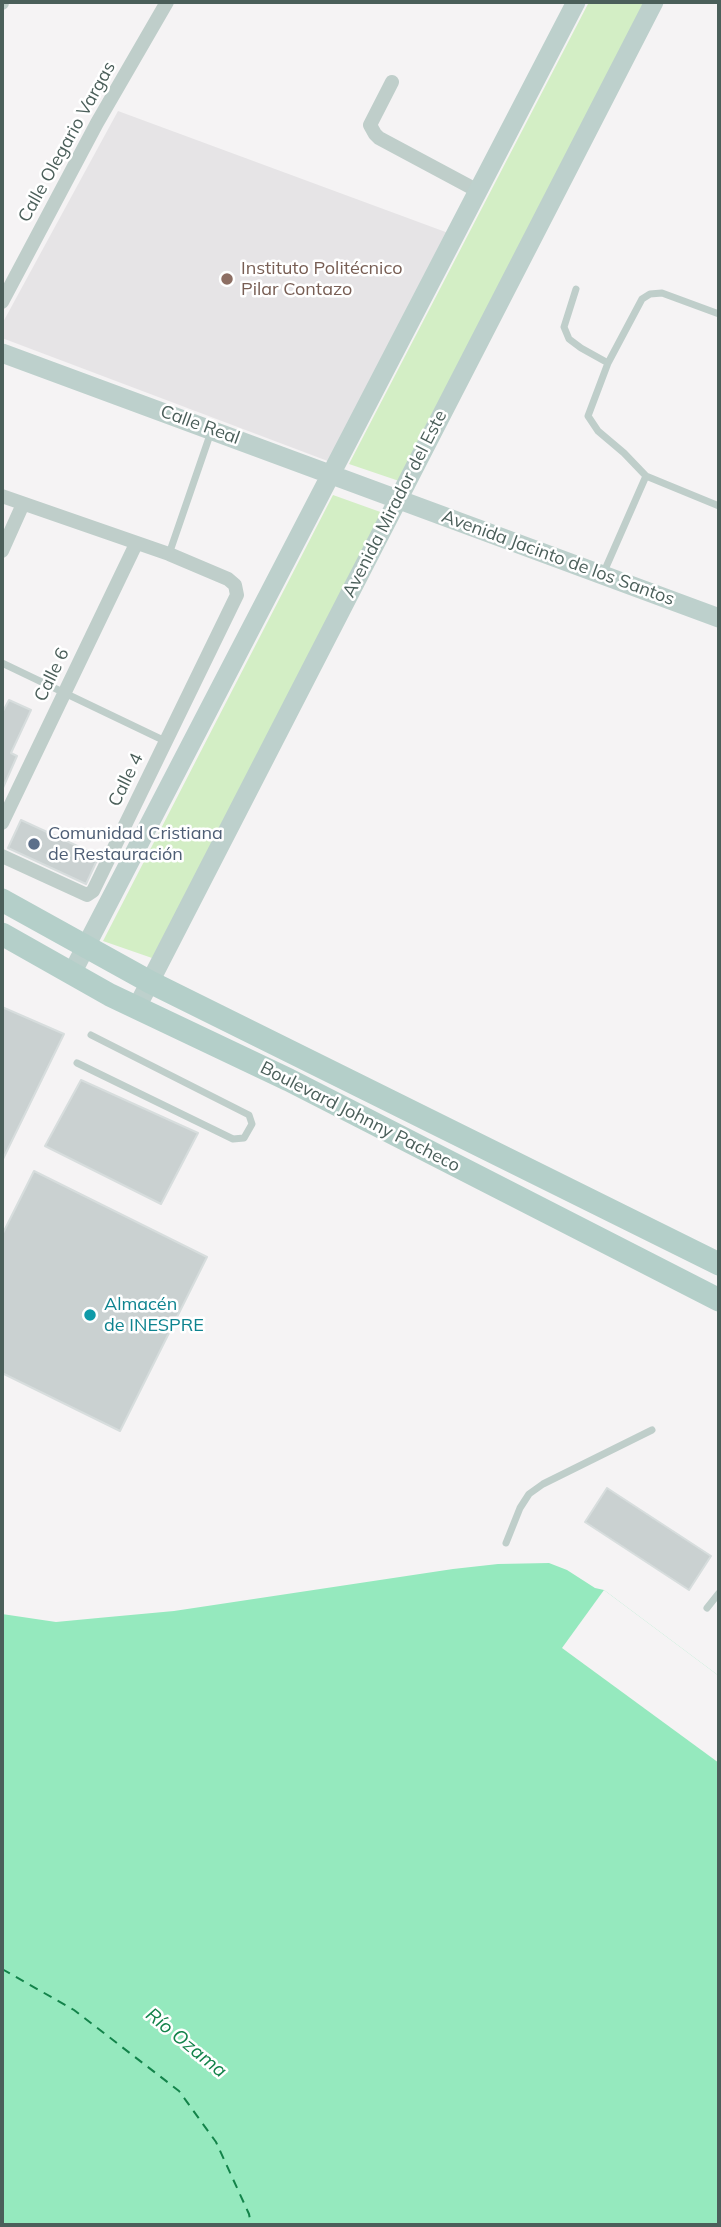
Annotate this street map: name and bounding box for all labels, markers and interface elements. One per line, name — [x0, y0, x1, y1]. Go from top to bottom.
street label: Calle Olegario Vargas — [14, 58, 120, 226]
place label: Instituto Politécnico Pilar Contazo — [241, 258, 402, 300]
marker: Instituto Politécnico Pilar Contazo — [219, 271, 235, 287]
street label: Calle Real — [157, 401, 243, 449]
street label: Avenida Mirador del Este — [338, 407, 452, 601]
street label: Avenida Jacinto de los Santos — [439, 506, 677, 610]
street label: Calle 6 — [30, 645, 74, 705]
street label: Calle 4 — [104, 750, 148, 810]
place label: Comunidad Cristiana de Restauración — [48, 823, 223, 866]
marker: Comunidad Cristiana de Restauración — [26, 836, 42, 852]
street label: Boulevard Johnny Pacheco — [257, 1057, 463, 1177]
place label: Almacén de INESPRE — [104, 1294, 204, 1336]
marker: Almacén de INESPRE — [82, 1307, 98, 1323]
water label: Río Ozama — [141, 2003, 231, 2083]

